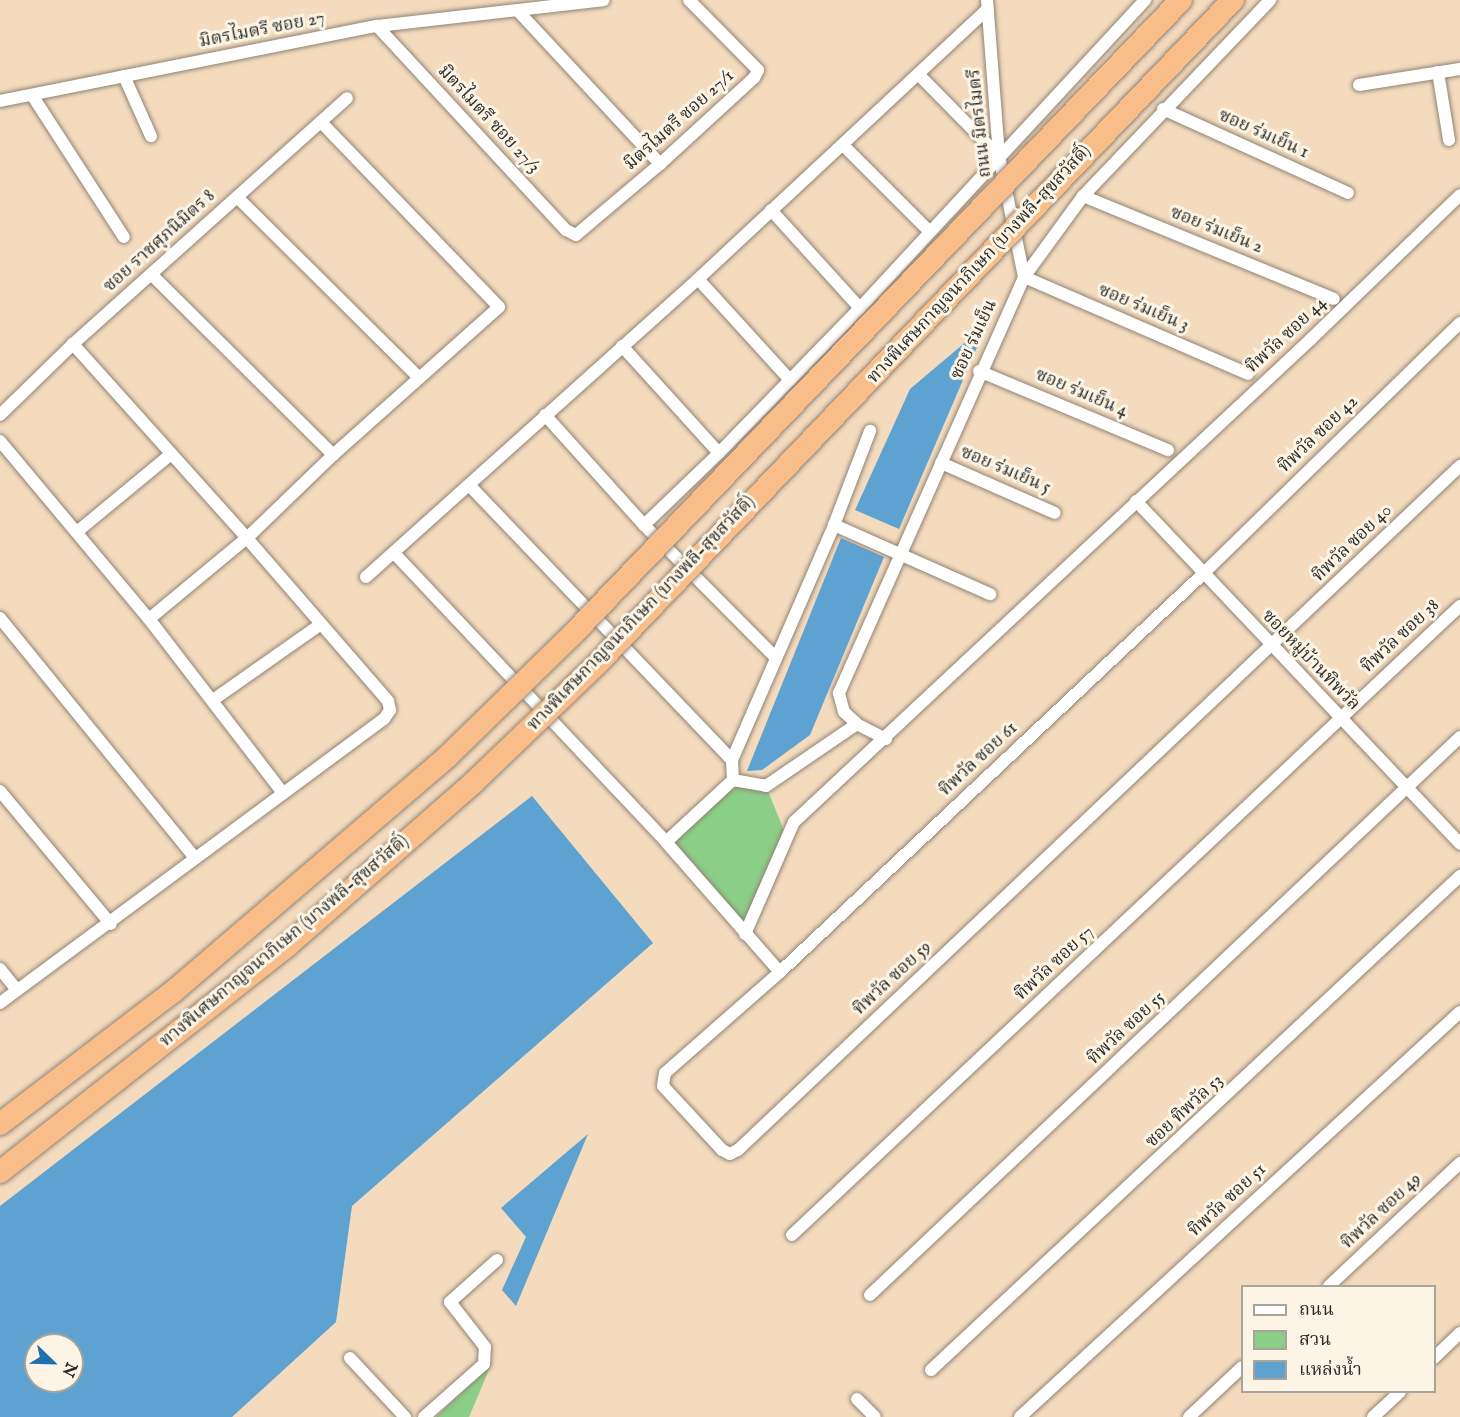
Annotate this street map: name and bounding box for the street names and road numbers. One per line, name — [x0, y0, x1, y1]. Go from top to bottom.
street label: มิตรไมตรี ซอย 27 — [197, 8, 327, 54]
street label: มิตรไมตรี ซอย 27/3 — [432, 61, 544, 179]
street label: มิตรไมตรี ซอย 27/1 — [621, 66, 739, 176]
street label: ถนน มิตรไมตรี — [965, 68, 997, 178]
street label: ซอย ร่มเย็น 1 — [1215, 106, 1311, 164]
street label: ทางพิเศษกาญจนาภิเษก (บางพลี-สุขสวัสดิ์) — [864, 141, 1096, 389]
street label: ซอย ราชศุภนิมิตร 8 — [100, 186, 220, 298]
street label: ซอย ร่มเย็น 2 — [1167, 203, 1265, 259]
street label: ซอย ร่มเย็น 3 — [1095, 280, 1191, 338]
street label: ทิพวัล ซอย 44 — [1242, 293, 1332, 379]
street label: ซอย ร่มเย็น — [947, 297, 1003, 383]
street label: ซอย ร่มเย็น 4 — [1032, 365, 1130, 423]
street label: ทิพวัล ซอย 42 — [1275, 392, 1363, 478]
street label: ซอย ร่มเย็น 5 — [957, 442, 1053, 500]
street label: ทางพิเศษกาญจนาภิเษก (บางพลี-สุขสวัสดิ์) — [524, 492, 760, 736]
street label: ทิพวัล ซอย 40 — [1309, 501, 1397, 587]
street label: ทิพวัล ซอย 38 — [1358, 595, 1444, 679]
street label: ซอยหมู่บ้านทิพวัล — [1256, 606, 1364, 716]
street label: ทิพวัล ซอย 61 — [935, 718, 1023, 802]
street label: ทางพิเศษกาญจนาภิเษก (บางพลี-สุขสวัสดิ์) — [156, 831, 414, 1053]
street label: ทิพวัล ซอย 57 — [1011, 922, 1099, 1006]
street label: ทิพวัล ซอย 59 — [849, 937, 937, 1021]
street label: ทิพวัล ซอย 55 — [1084, 988, 1170, 1070]
street label: ซอย ทิพวัล 53 — [1142, 1071, 1228, 1153]
street label: ทิพวัล ซอย 51 — [1185, 1160, 1271, 1242]
street label: ทิพวัล ซอย 49 — [1338, 1169, 1426, 1255]

